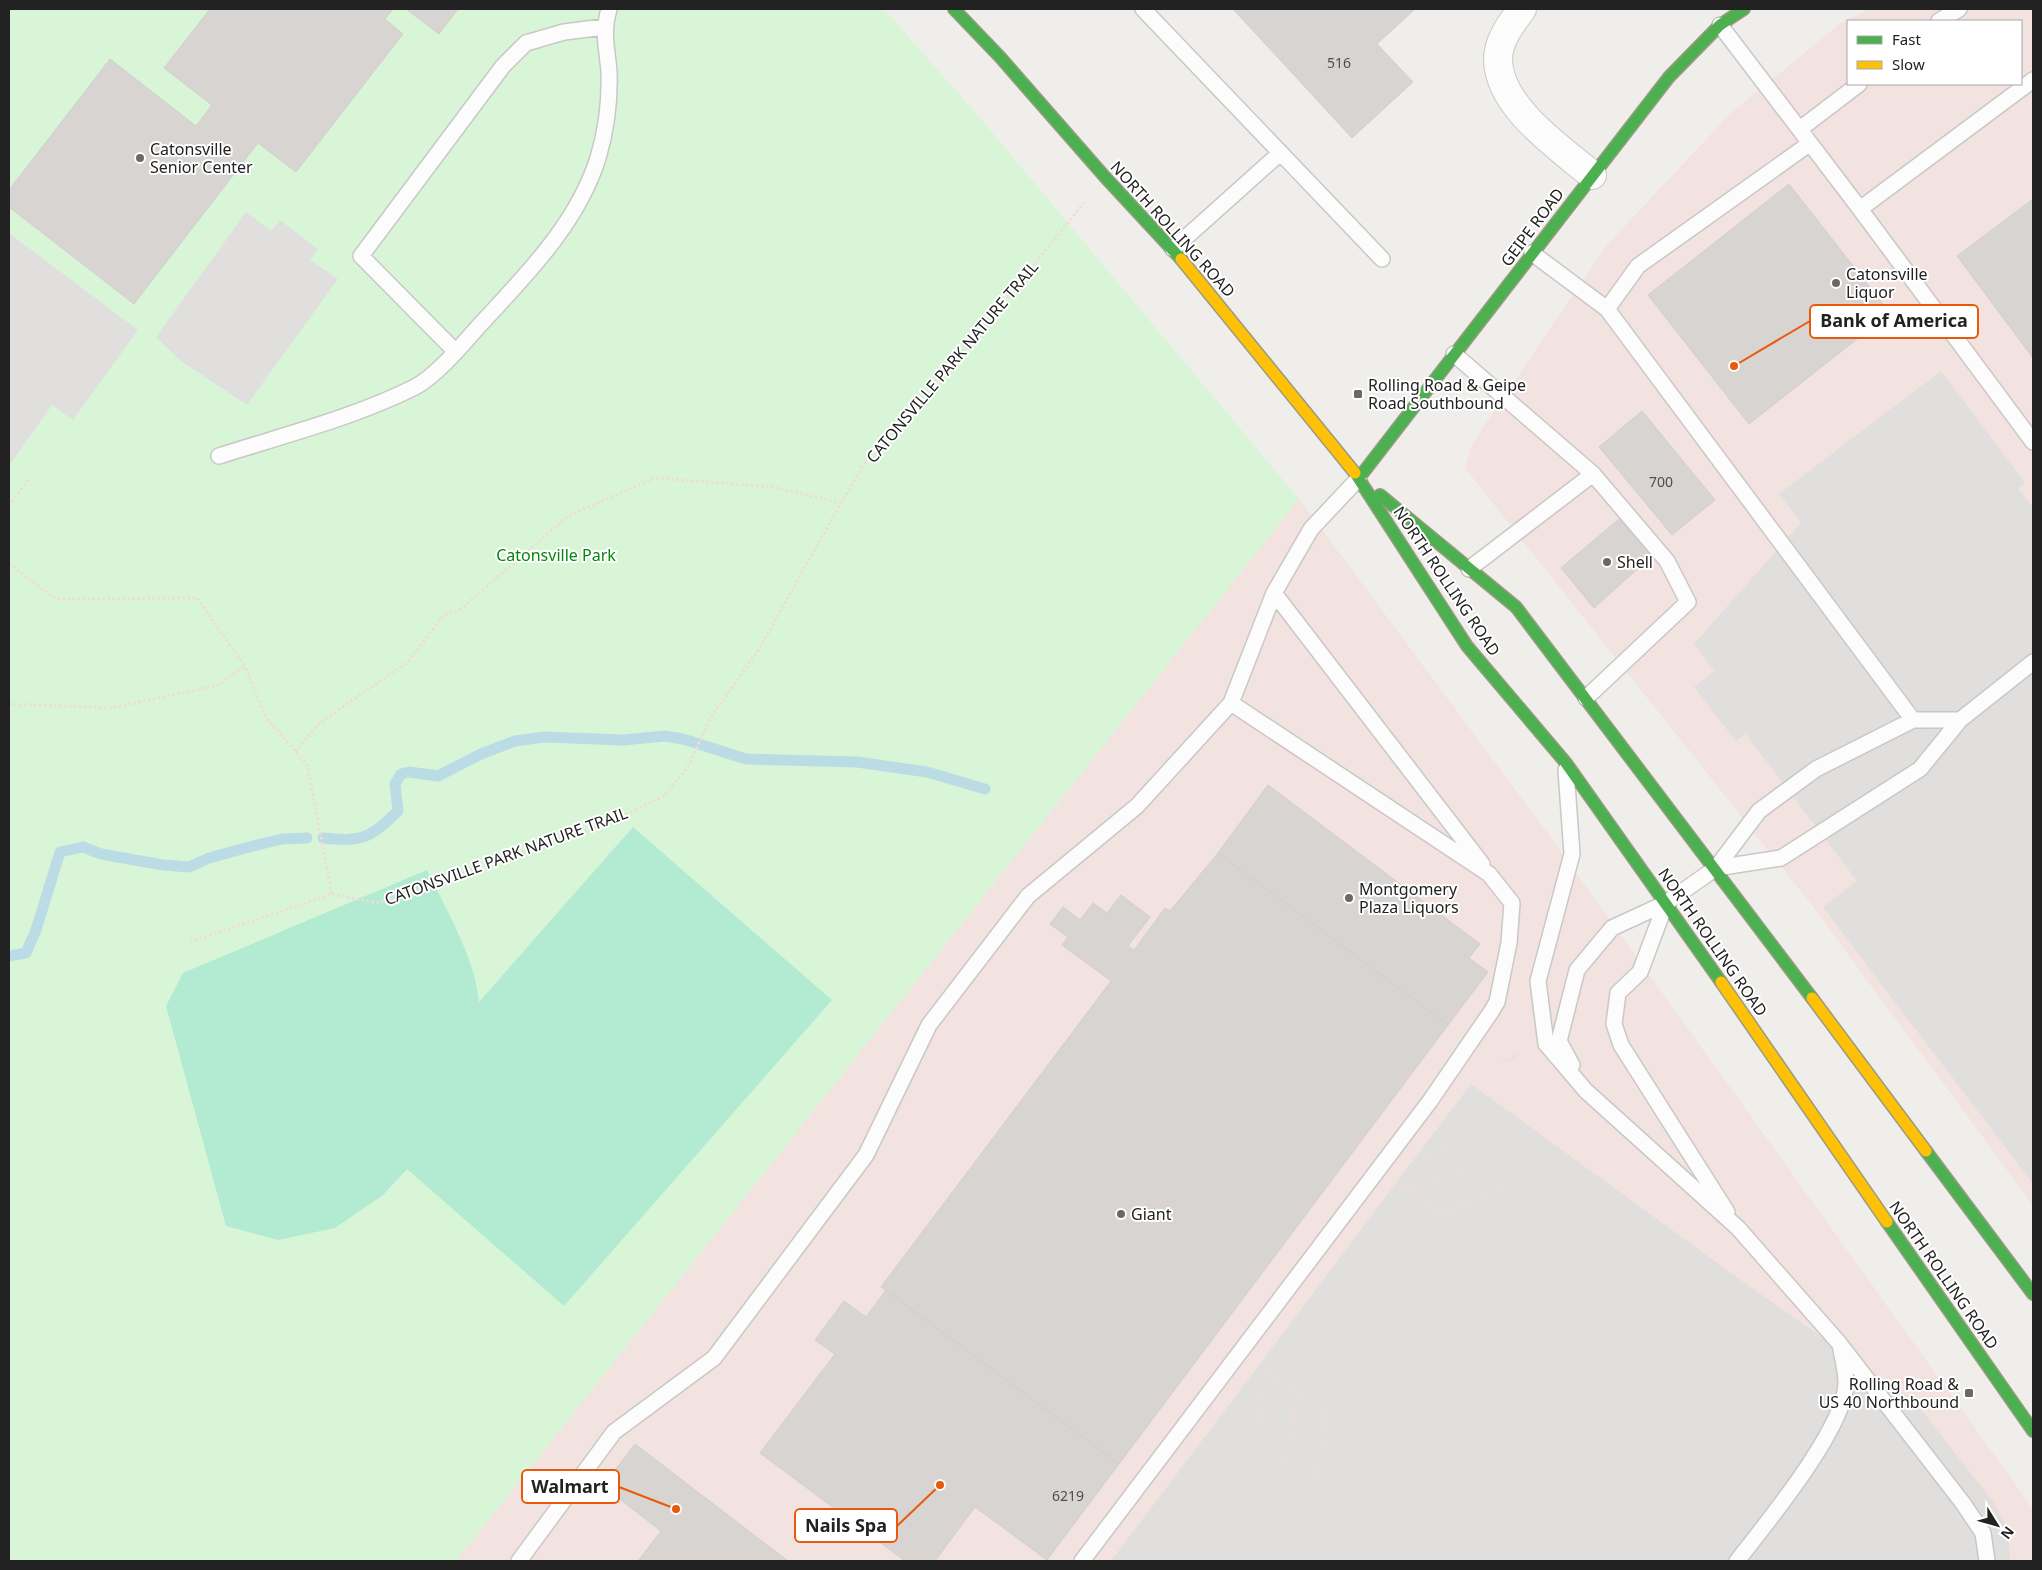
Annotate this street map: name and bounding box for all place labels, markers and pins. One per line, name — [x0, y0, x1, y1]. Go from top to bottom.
place label: Catonsville Senior Center — [150, 138, 253, 178]
marker: Catonsville Senior Center — [134, 152, 146, 164]
place label: Catonsville Liquor — [1846, 263, 1928, 303]
marker: Catonsville Liquor — [1830, 277, 1842, 289]
callout: Bank of America — [1810, 305, 1978, 338]
place label: Rolling Road & Geipe Road Southbound — [1368, 374, 1526, 414]
marker: Rolling Road & Geipe Road Southbound — [1352, 388, 1364, 400]
place label: Shell — [1617, 551, 1653, 573]
marker: Shell — [1601, 556, 1613, 568]
place label: Montgomery Plaza Liquors — [1359, 878, 1459, 918]
marker: Montgomery Plaza Liquors — [1343, 892, 1355, 904]
place label: Giant — [1131, 1203, 1172, 1225]
marker: Giant — [1115, 1208, 1127, 1220]
place label: Rolling Road & US 40 Northbound — [1819, 1373, 1959, 1413]
marker: Rolling Road & US 40 Northbound — [1963, 1387, 1975, 1399]
callout: Walmart — [522, 1470, 619, 1503]
callout: Nails Spa — [795, 1509, 897, 1542]

